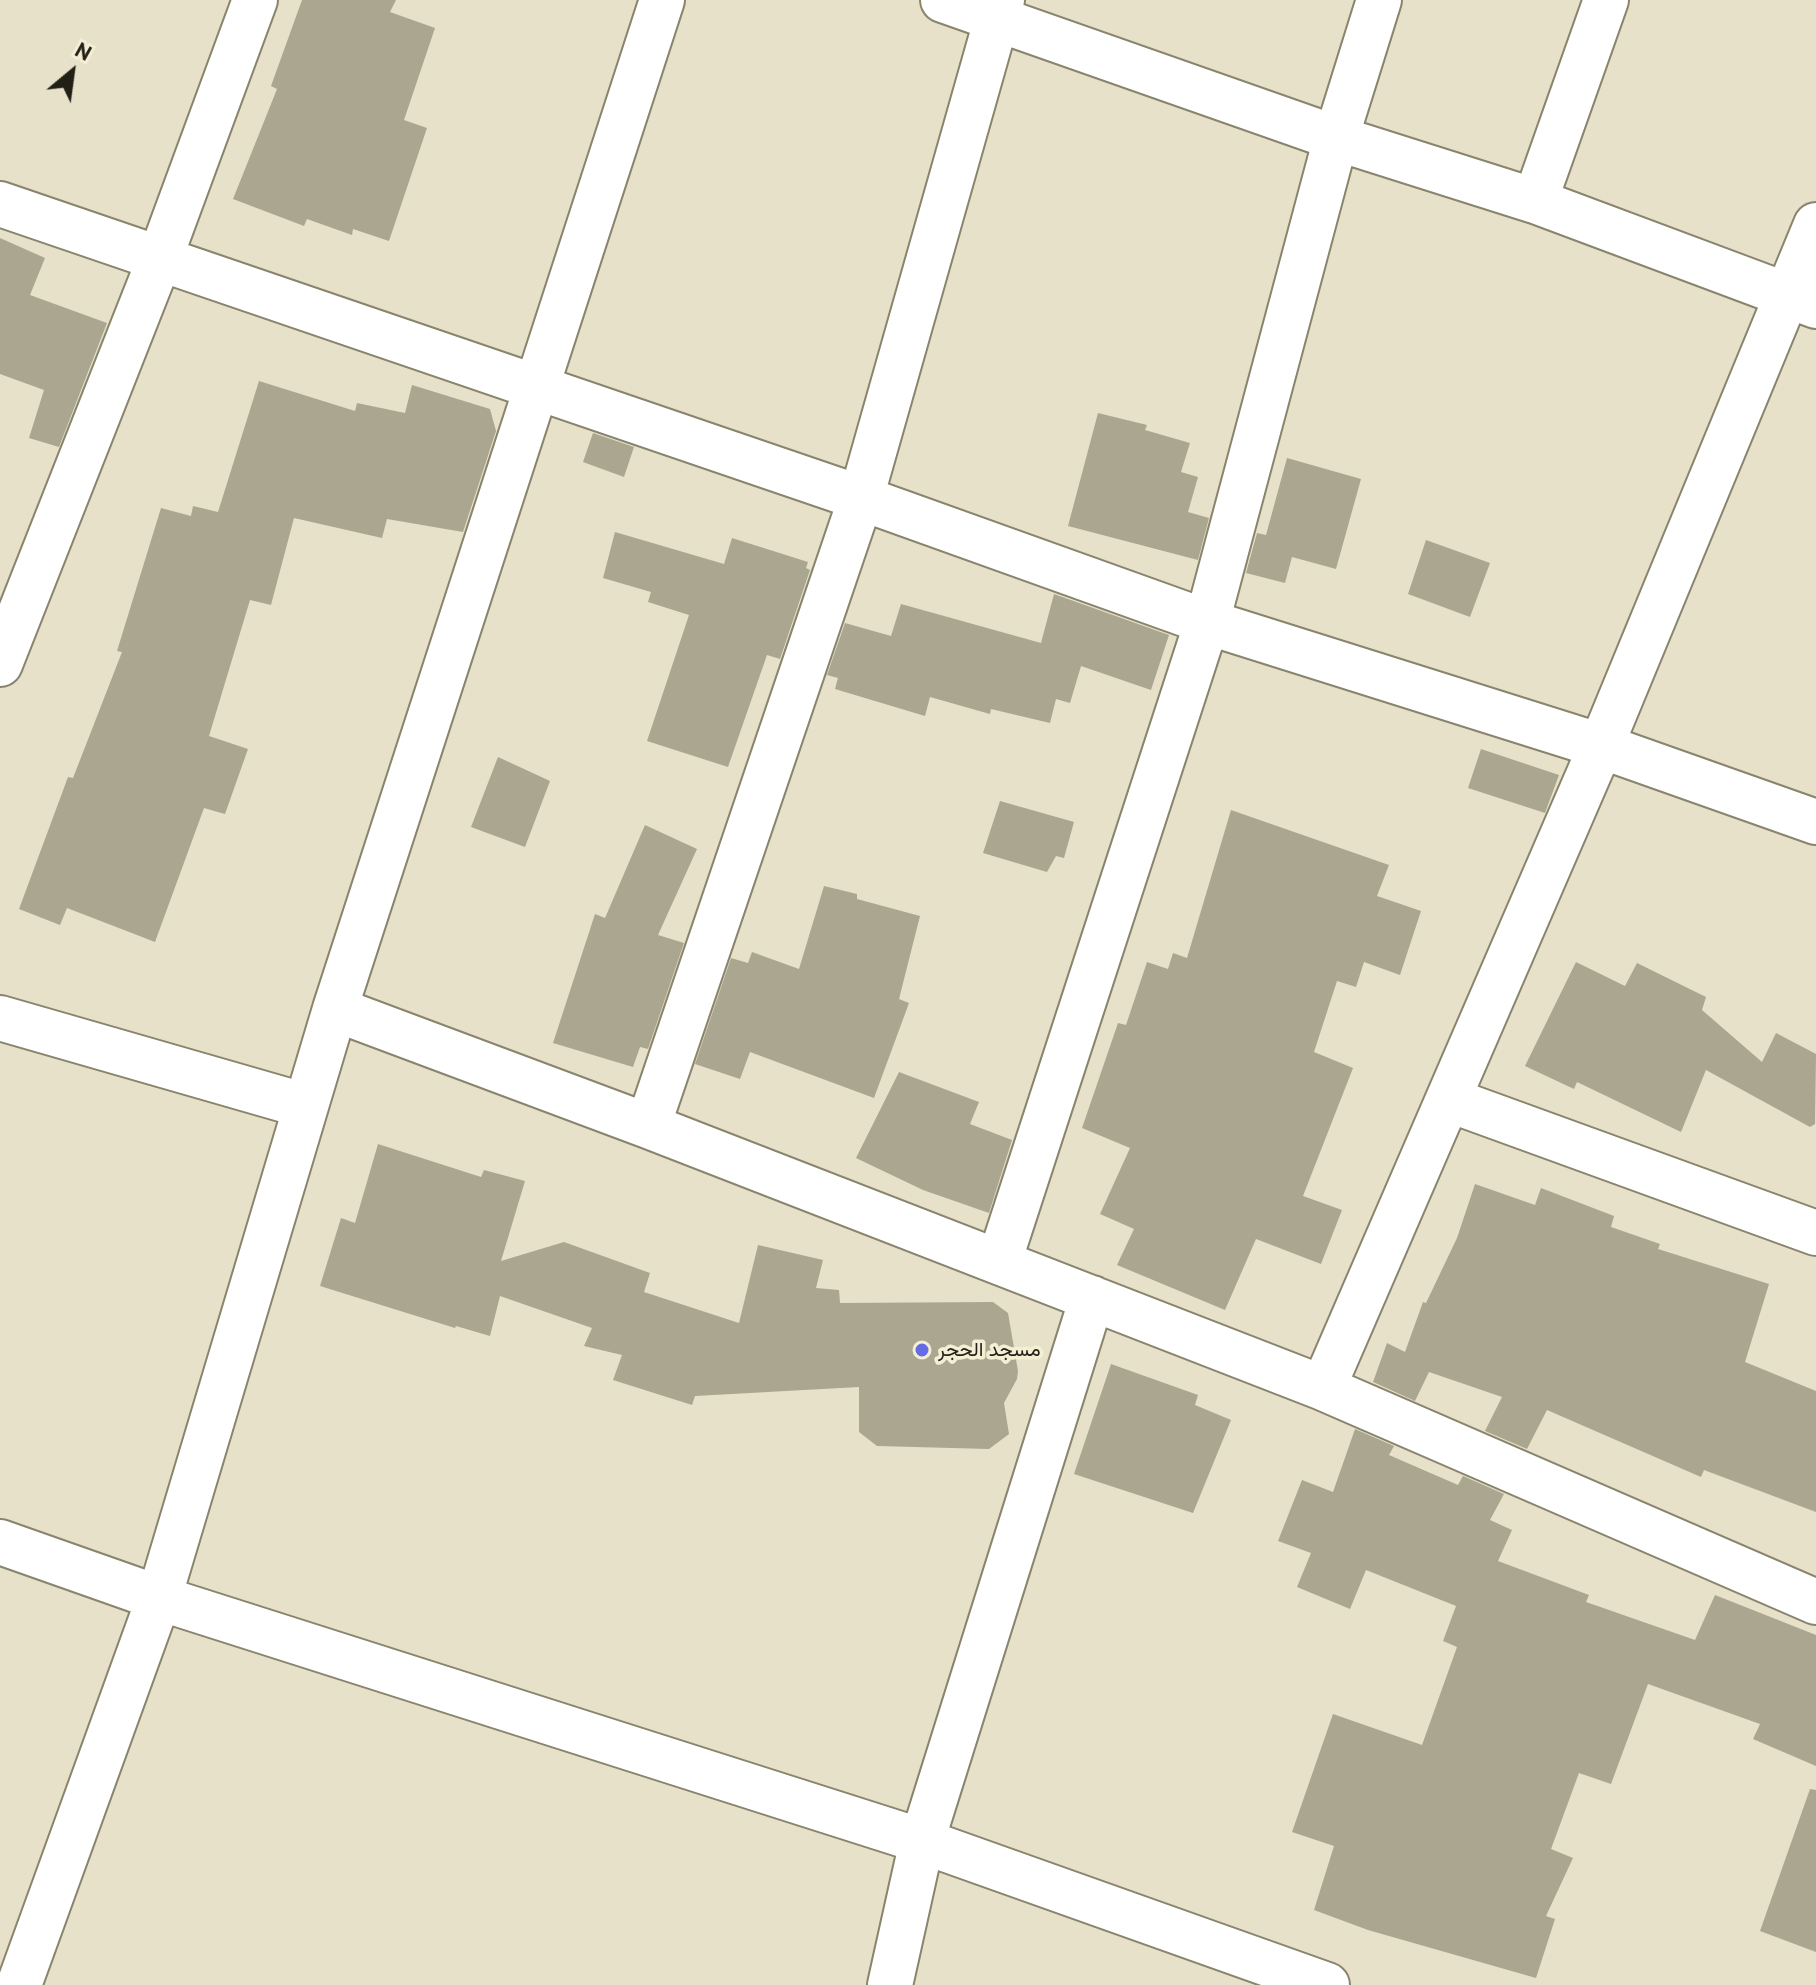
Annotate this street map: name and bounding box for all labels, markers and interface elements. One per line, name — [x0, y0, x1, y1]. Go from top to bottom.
north arrow — [32, 32, 112, 112]
text: N — [71, 35, 97, 67]
place label: مسجد الحجر — [938, 1338, 1041, 1362]
marker: مسجد الحجر — [913, 1341, 931, 1359]

